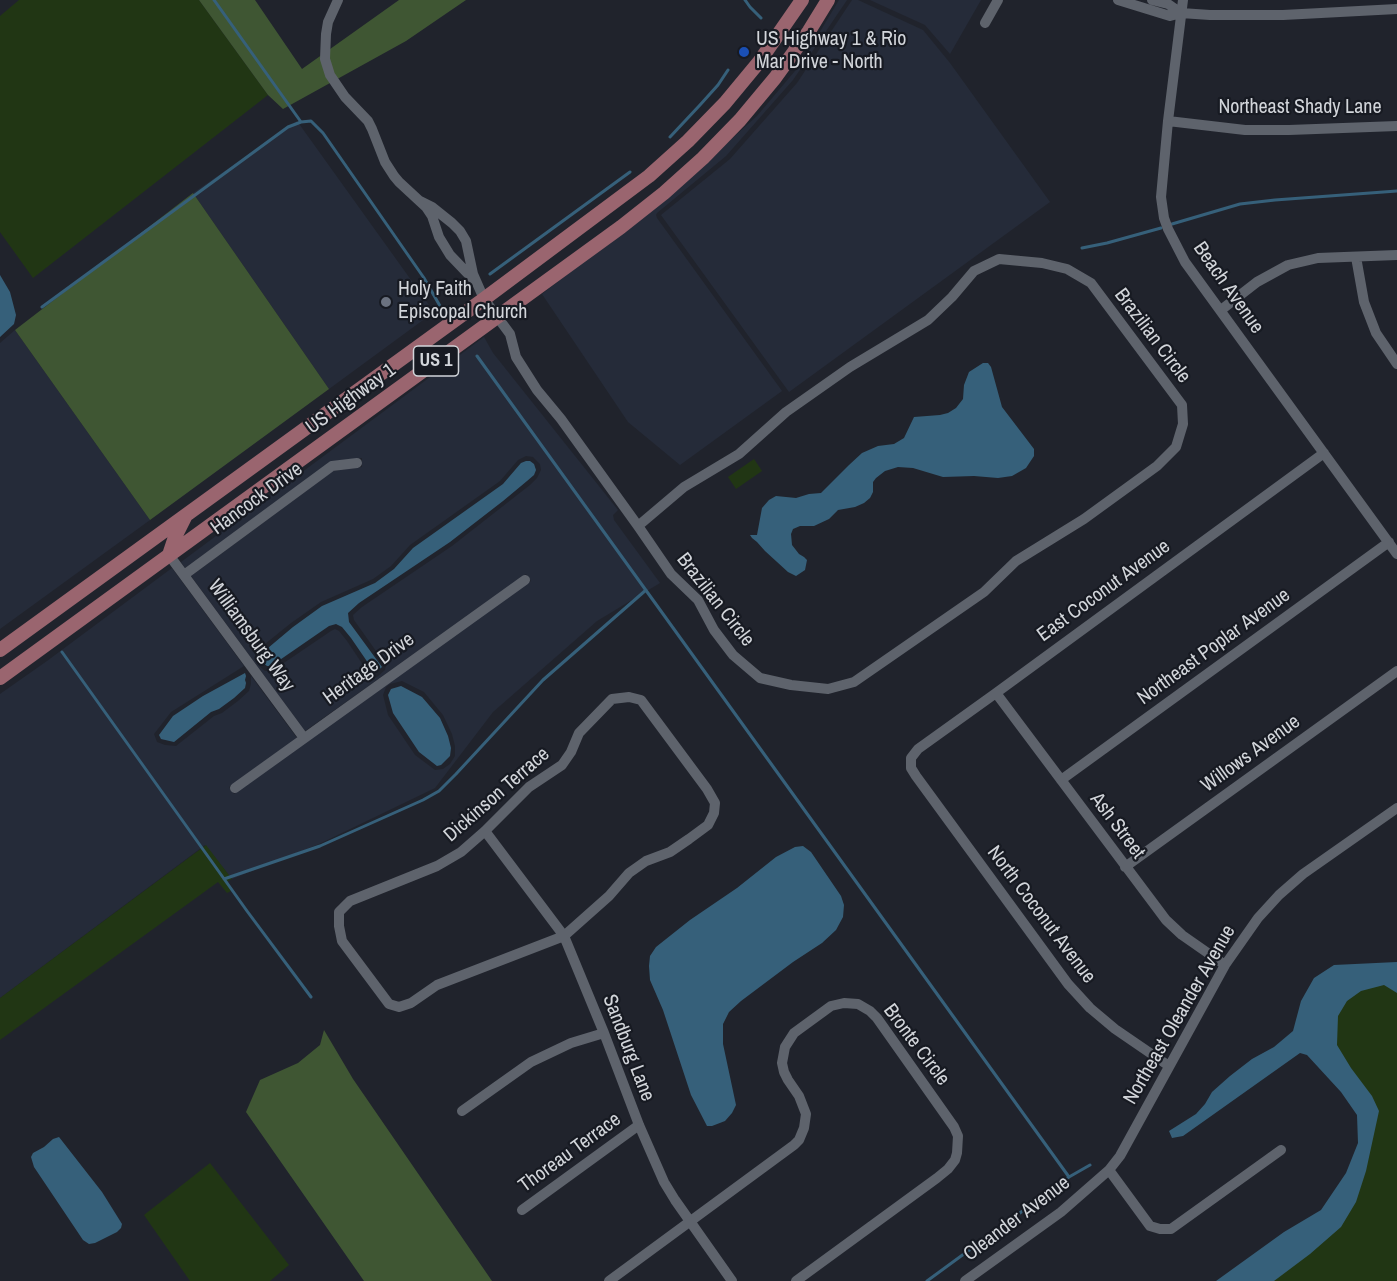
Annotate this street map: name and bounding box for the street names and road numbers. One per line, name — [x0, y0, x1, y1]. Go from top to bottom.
street label: Northeast Shady Lane — [1218, 96, 1382, 120]
street label: Beach Avenue — [1188, 238, 1268, 338]
street label: Brazilian Circle — [1109, 284, 1195, 388]
road number: US 1 — [414, 346, 458, 376]
street label: US Highway 1 — [302, 358, 400, 440]
street label: Hancock Drive — [206, 458, 308, 540]
street label: East Coconut Avenue — [1033, 535, 1175, 647]
street label: Brazilian Circle — [671, 548, 759, 652]
street label: Williamsburg Way — [202, 575, 300, 697]
street label: Northeast Poplar Avenue — [1133, 584, 1295, 710]
street label: Heritage Drive — [319, 628, 419, 710]
street label: Willows Avenue — [1197, 710, 1305, 798]
street label: Dickinson Terrace — [439, 743, 555, 847]
street label: Ash Street — [1084, 788, 1150, 864]
street label: North Coconut Avenue — [982, 842, 1100, 988]
street label: Northeast Oleander Avenue — [1119, 921, 1241, 1109]
street label: Sandburg Lane — [597, 991, 659, 1105]
street label: Bronte Circle — [878, 1000, 954, 1090]
street label: Thoreau Terrace — [514, 1108, 626, 1198]
street label: Oleander Avenue — [959, 1171, 1075, 1267]

